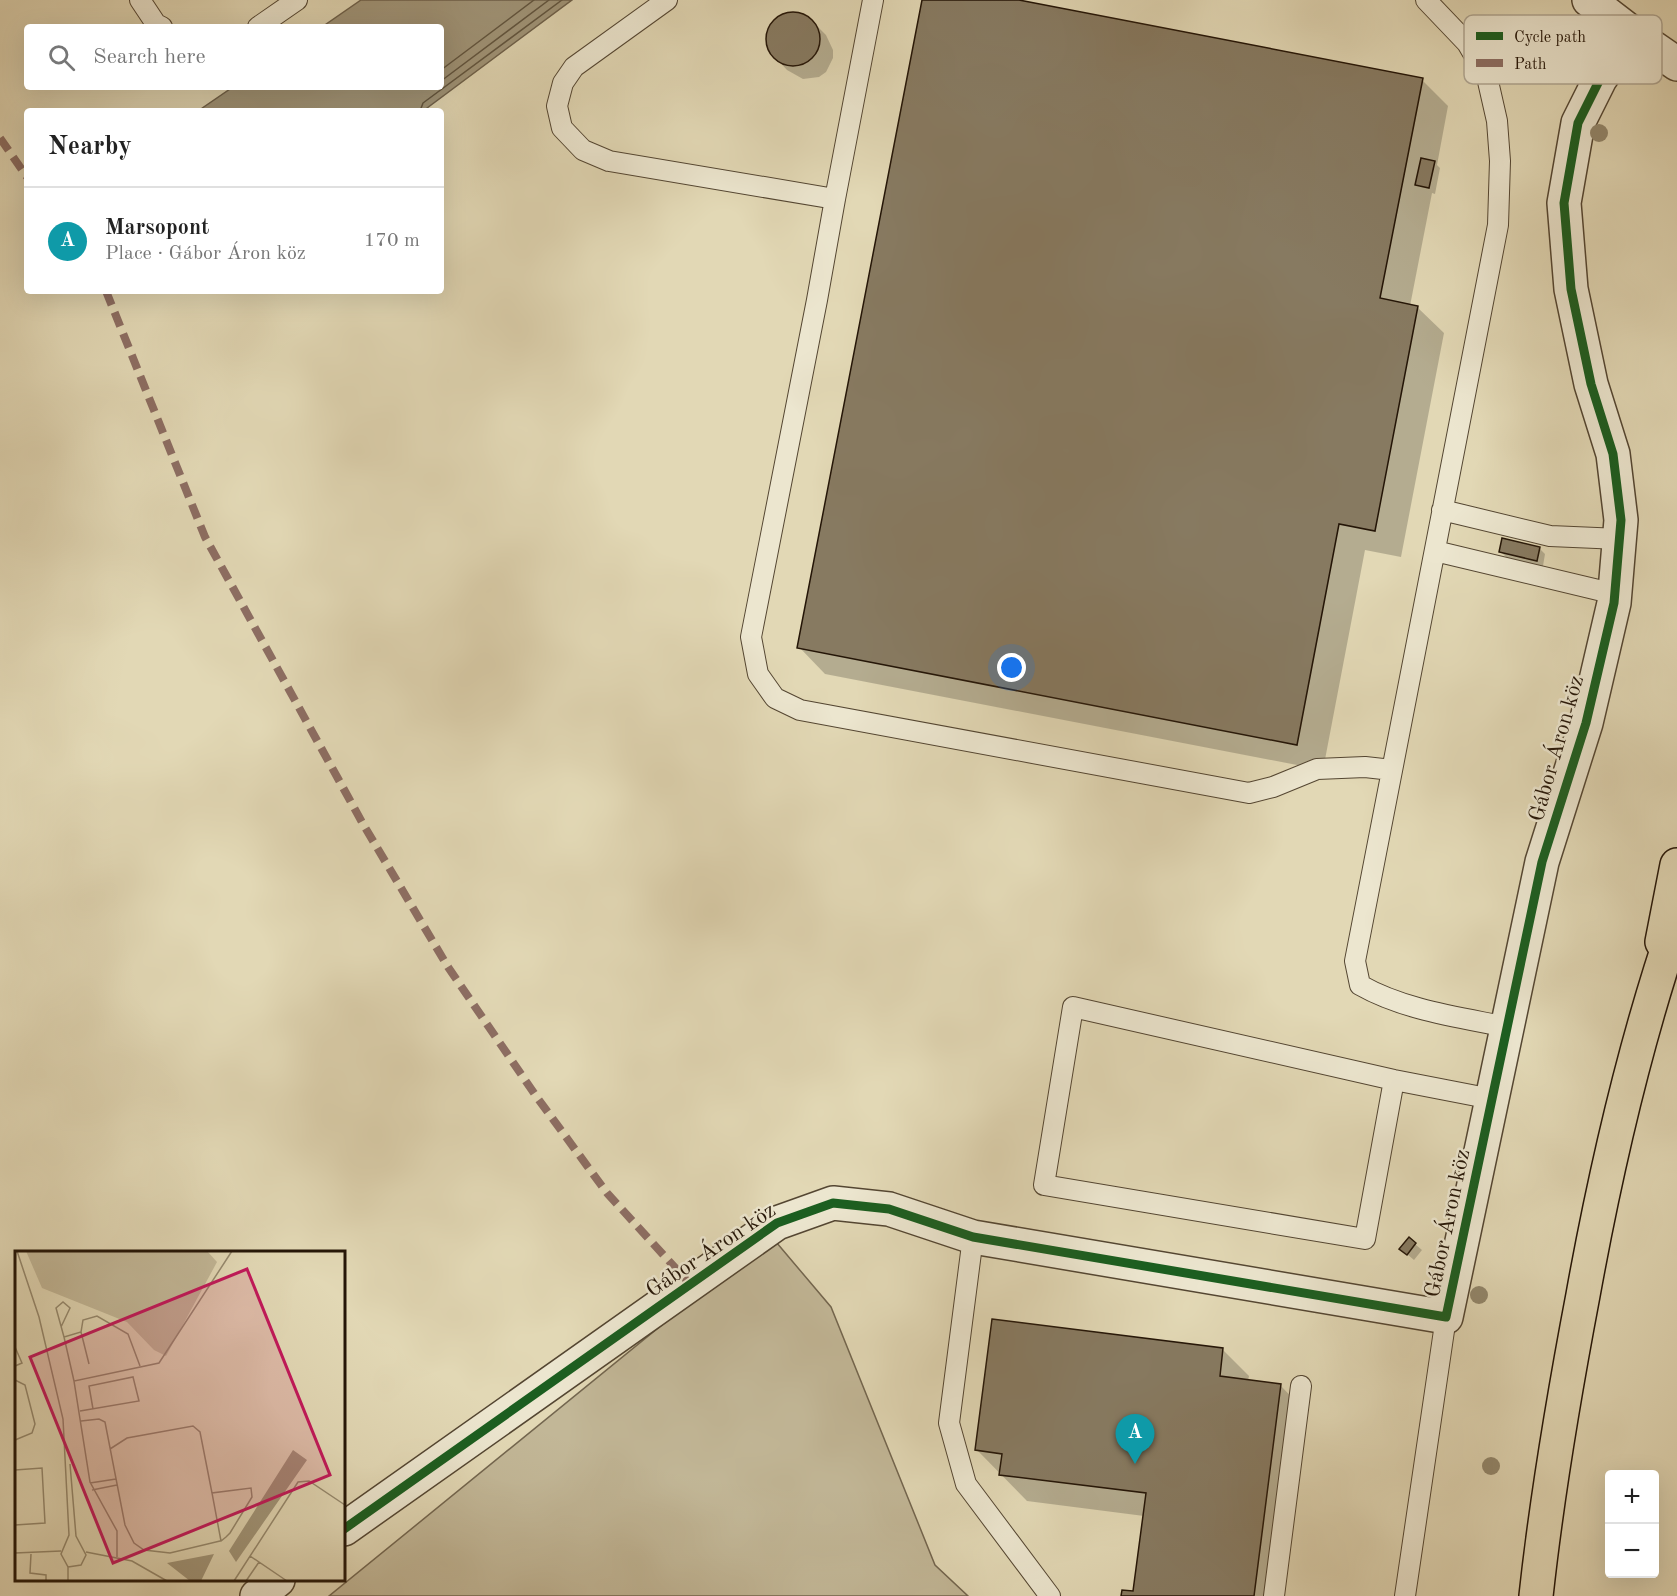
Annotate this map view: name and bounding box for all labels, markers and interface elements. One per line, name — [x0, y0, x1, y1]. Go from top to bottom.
legend — [1464, 15, 1662, 84]
search box — [24, 24, 444, 90]
text: Cycle path — [1514, 30, 1586, 46]
icon: search — [45, 41, 78, 74]
text: Search here — [93, 46, 206, 68]
text: Path — [1514, 57, 1547, 73]
text: Nearby — [48, 134, 132, 160]
text: Marsopont — [105, 217, 209, 239]
text: A — [60, 231, 75, 251]
text: 170 m — [364, 231, 420, 251]
text: Place · Gábor Áron köz — [105, 244, 306, 264]
your location — [997, 653, 1026, 682]
street label: Gábor Áron köz — [1523, 672, 1588, 824]
street label: Gábor Áron köz — [1419, 1147, 1474, 1299]
street label: Gábor Áron köz — [641, 1197, 780, 1302]
inset map — [15, 1251, 345, 1581]
pin: A — [1116, 1414, 1154, 1464]
map controls — [1605, 1470, 1659, 1578]
button: + — [1605, 1470, 1659, 1524]
button: − — [1605, 1524, 1659, 1578]

